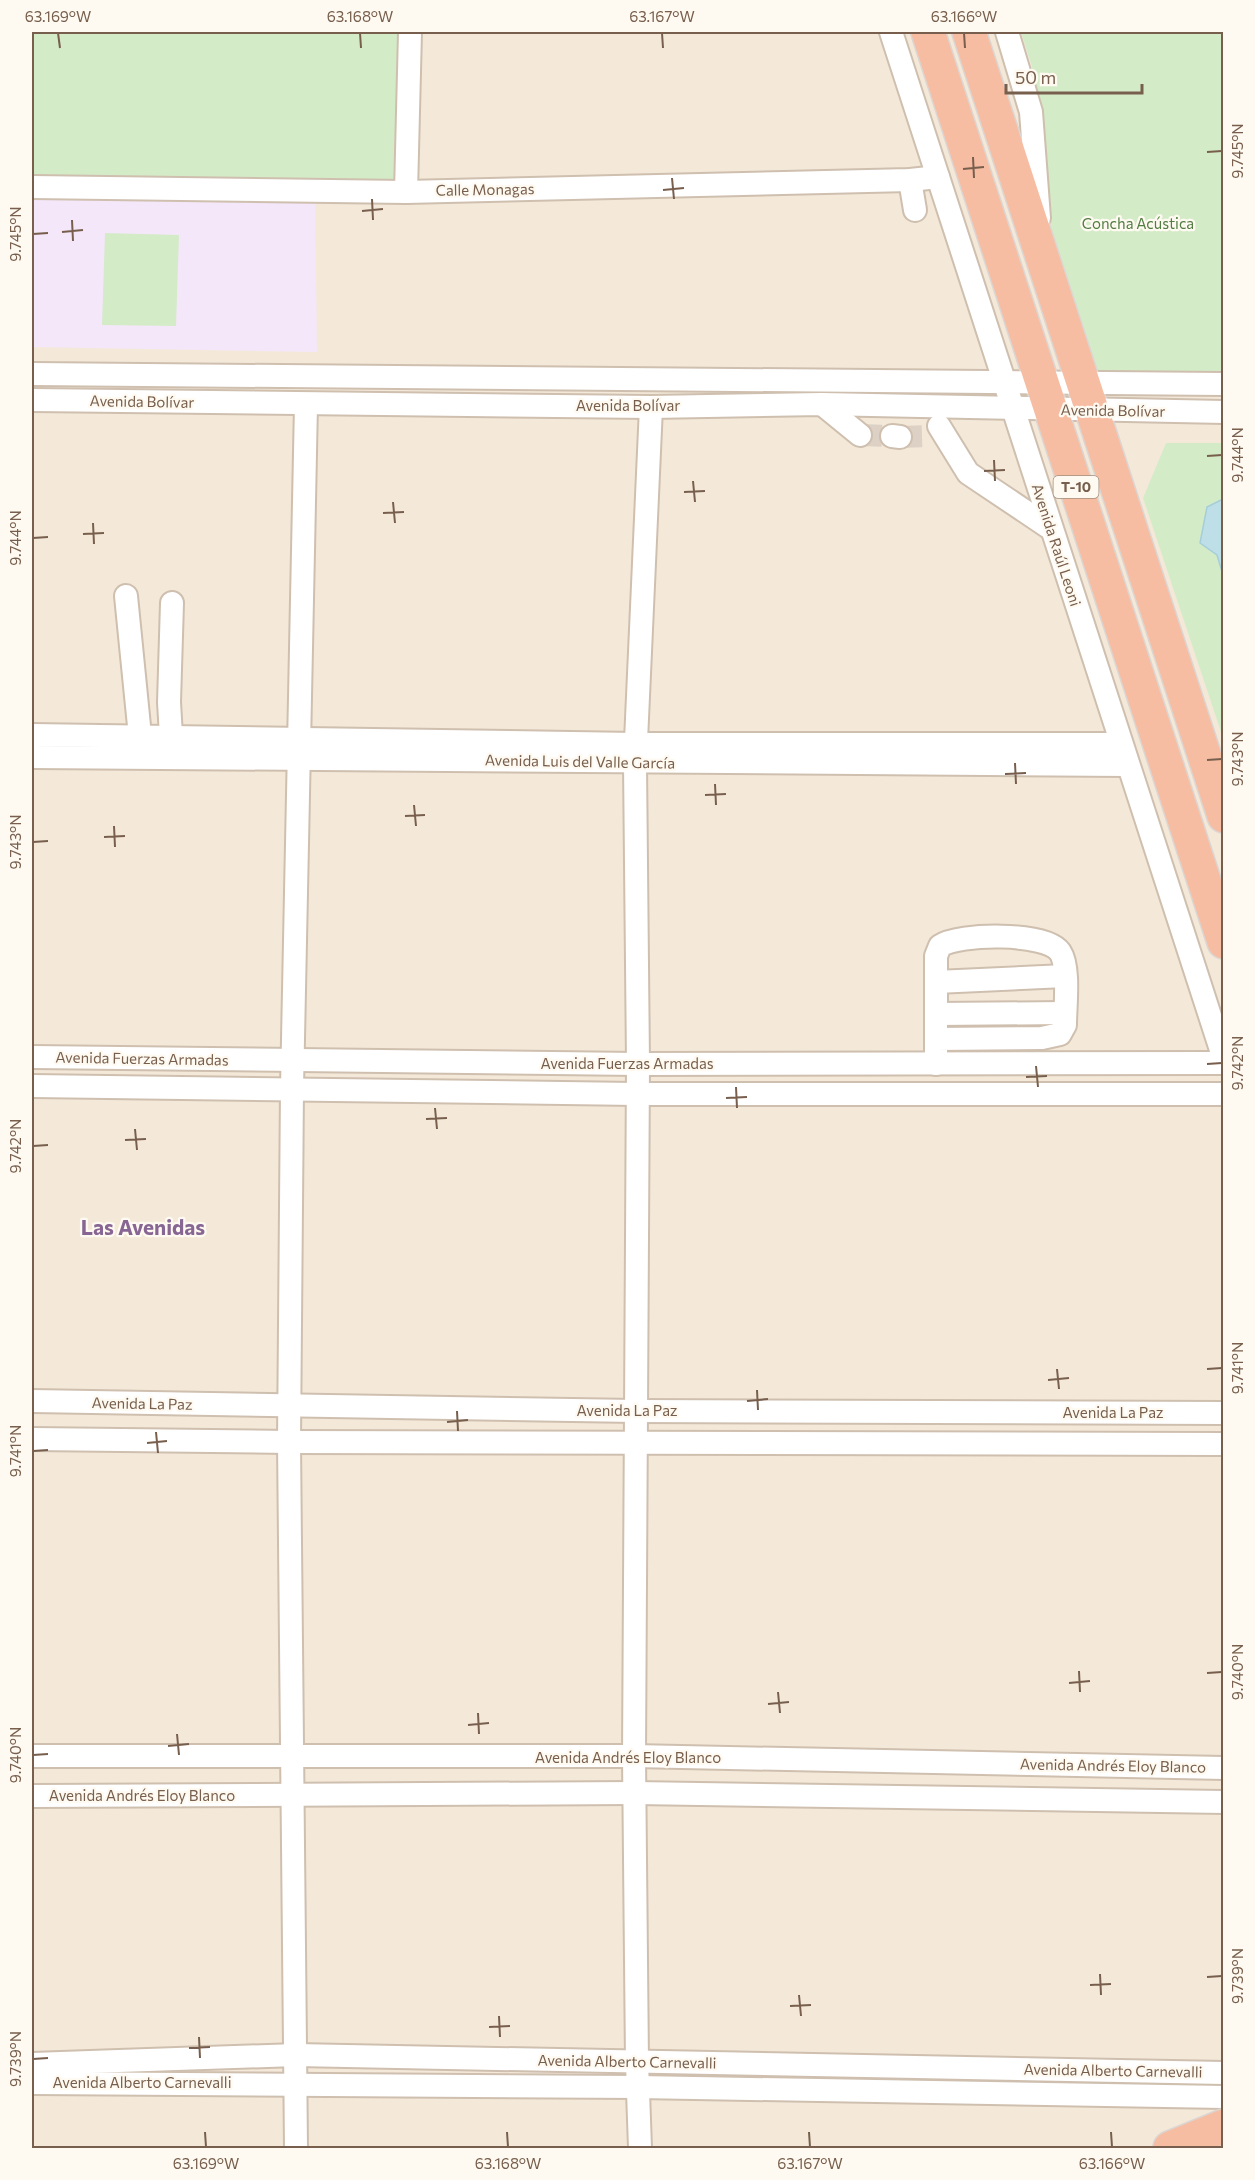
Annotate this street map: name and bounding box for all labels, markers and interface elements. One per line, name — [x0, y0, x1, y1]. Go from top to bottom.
text: 63.169°W — [25, 7, 91, 25]
text: 63.168°W — [327, 7, 393, 25]
text: 63.167°W — [629, 7, 695, 25]
text: 63.166°W — [931, 7, 997, 25]
scale bar — [1006, 57, 1142, 95]
text: 50 m — [1015, 66, 1056, 88]
text: 9.745°N — [1228, 123, 1246, 179]
street label: Calle Monagas — [435, 179, 535, 199]
text: 9.745°N — [6, 206, 24, 262]
park label: Concha Acústica — [1082, 214, 1194, 232]
street label: Avenida Bolívar — [90, 391, 194, 411]
street label: Avenida Bolívar — [576, 396, 680, 414]
street label: Avenida Bolívar — [1061, 400, 1165, 420]
text: 9.744°N — [1228, 427, 1246, 483]
road number: T-10 — [1054, 476, 1098, 498]
street label: Avenida Raúl Leoni — [1029, 481, 1085, 608]
text: 9.744°N — [6, 510, 24, 566]
text: 9.743°N — [1228, 731, 1246, 787]
street label: Avenida Luis del Valle García — [485, 750, 675, 772]
text: 9.743°N — [6, 814, 24, 870]
text: 9.742°N — [1228, 1036, 1246, 1090]
street label: Avenida Fuerzas Armadas — [55, 1047, 229, 1069]
street label: Avenida Fuerzas Armadas — [540, 1054, 714, 1072]
text: 9.742°N — [6, 1119, 24, 1173]
district label: Las Avenidas — [81, 1214, 205, 1239]
text: 9.741°N — [1228, 1342, 1246, 1394]
street label: Avenida La Paz — [91, 1393, 193, 1413]
street label: Avenida La Paz — [577, 1401, 677, 1419]
street label: Avenida La Paz — [1063, 1403, 1163, 1421]
text: 9.741°N — [6, 1425, 24, 1477]
text: 9.740°N — [1228, 1644, 1246, 1700]
text: 9.740°N — [6, 1727, 24, 1783]
street label: Avenida Andrés Eloy Blanco — [535, 1748, 721, 1766]
street label: Avenida Andrés Eloy Blanco — [1020, 1754, 1206, 1776]
street label: Avenida Andrés Eloy Blanco — [49, 1786, 235, 1804]
text: 9.739°N — [1228, 1948, 1246, 2004]
text: 9.739°N — [6, 2031, 24, 2087]
street label: Avenida Alberto Carnevalli — [537, 2050, 717, 2072]
street label: Avenida Alberto Carnevalli — [1023, 2059, 1203, 2081]
street label: Avenida Alberto Carnevalli — [52, 2073, 232, 2091]
text: 63.169°W — [173, 2154, 239, 2172]
text: 63.168°W — [475, 2154, 541, 2172]
text: 63.167°W — [777, 2154, 843, 2172]
text: 63.166°W — [1079, 2154, 1145, 2172]

